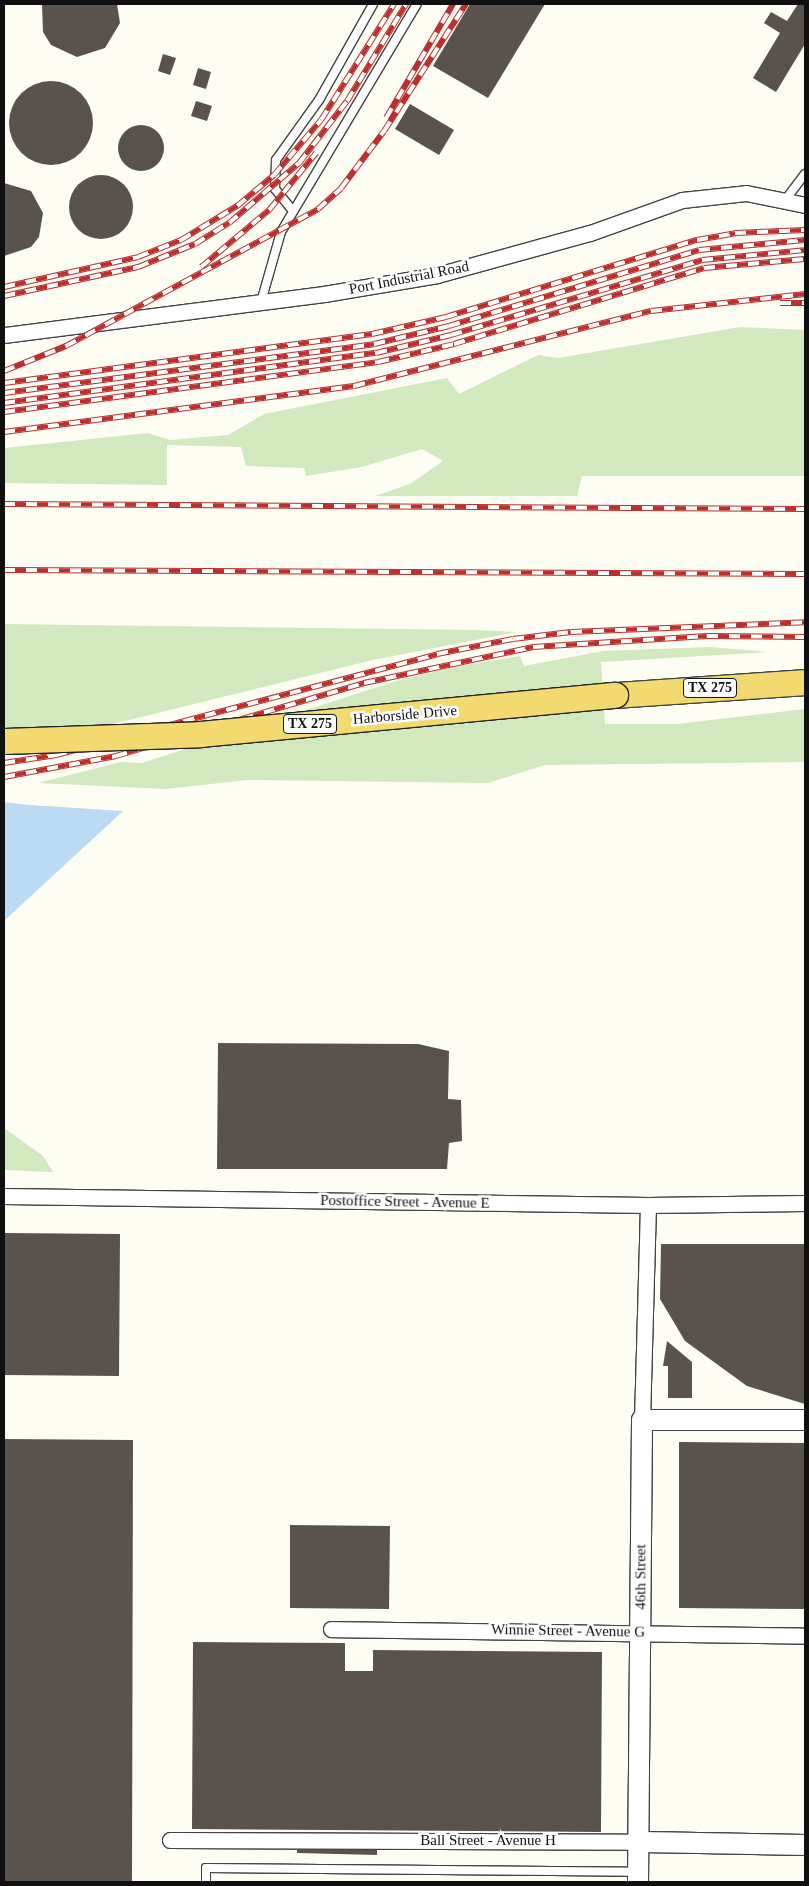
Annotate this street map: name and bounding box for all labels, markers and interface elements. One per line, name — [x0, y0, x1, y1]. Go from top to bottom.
street label: Port Industrial Road — [348, 258, 470, 298]
road number: TX 275 — [682, 676, 738, 700]
street label: Harborside Drive — [352, 701, 458, 729]
road number: TX 275 — [282, 712, 338, 736]
street label: Postoffice Street - Avenue E — [320, 1192, 490, 1212]
street label: 46th Street — [632, 1544, 650, 1610]
street label: Winnie Street - Avenue G — [490, 1621, 646, 1641]
street label: Ball Street - Avenue H — [420, 1832, 556, 1850]

